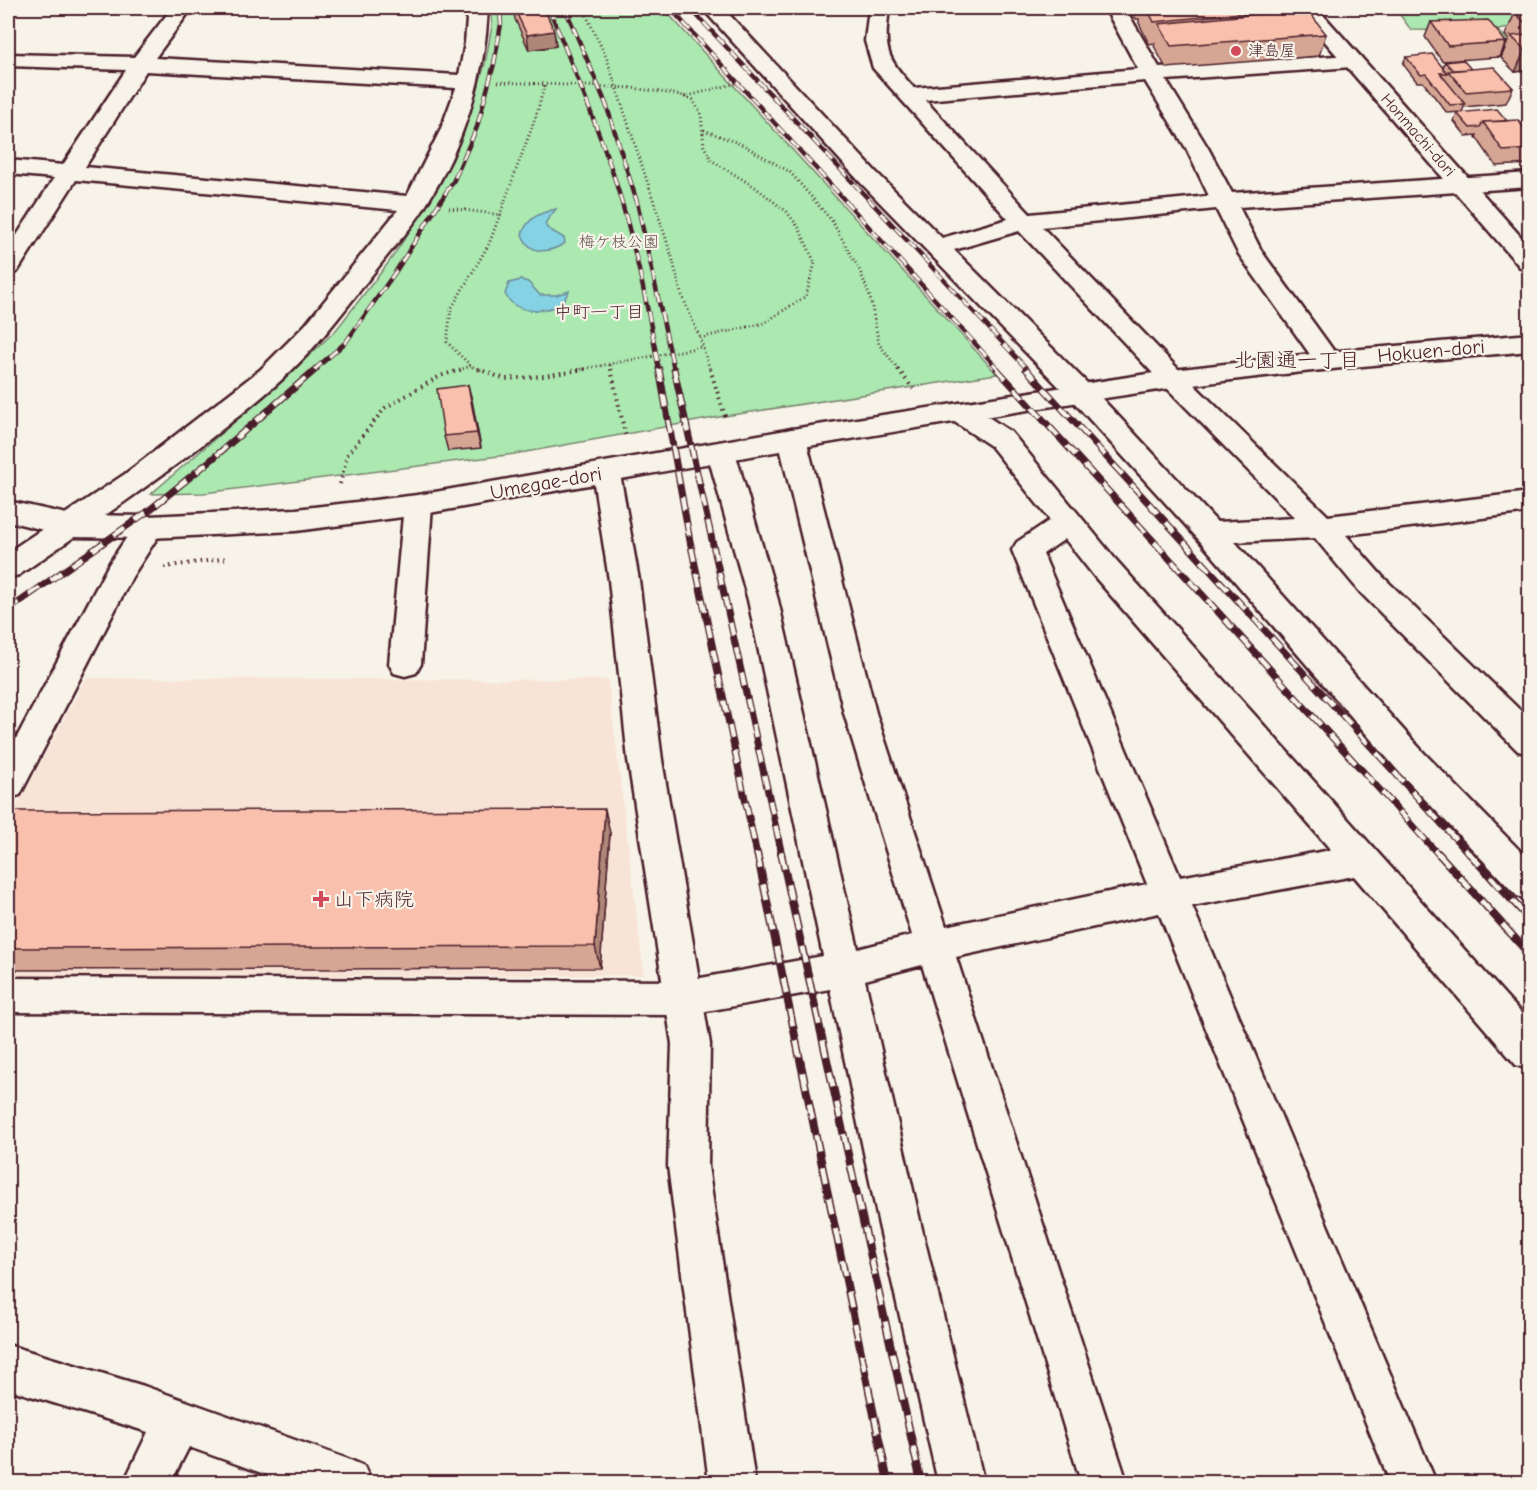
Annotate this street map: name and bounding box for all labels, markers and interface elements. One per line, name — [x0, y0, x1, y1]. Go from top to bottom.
place label: 津島屋 — [1248, 42, 1296, 60]
marker: 津島屋 — [1229, 44, 1243, 58]
street label: Honmachi-dori — [1377, 90, 1459, 180]
park label: 梅ケ枝公園 — [579, 233, 659, 251]
district label: 中町一丁目 — [554, 302, 644, 323]
street label: Hokuen-dori — [1376, 335, 1486, 367]
district label: 北園通一丁目 — [1234, 348, 1360, 372]
street label: Umegae-dori — [488, 462, 604, 504]
place label: 山下病院 — [334, 888, 414, 911]
marker: 山下病院 — [312, 890, 330, 908]

